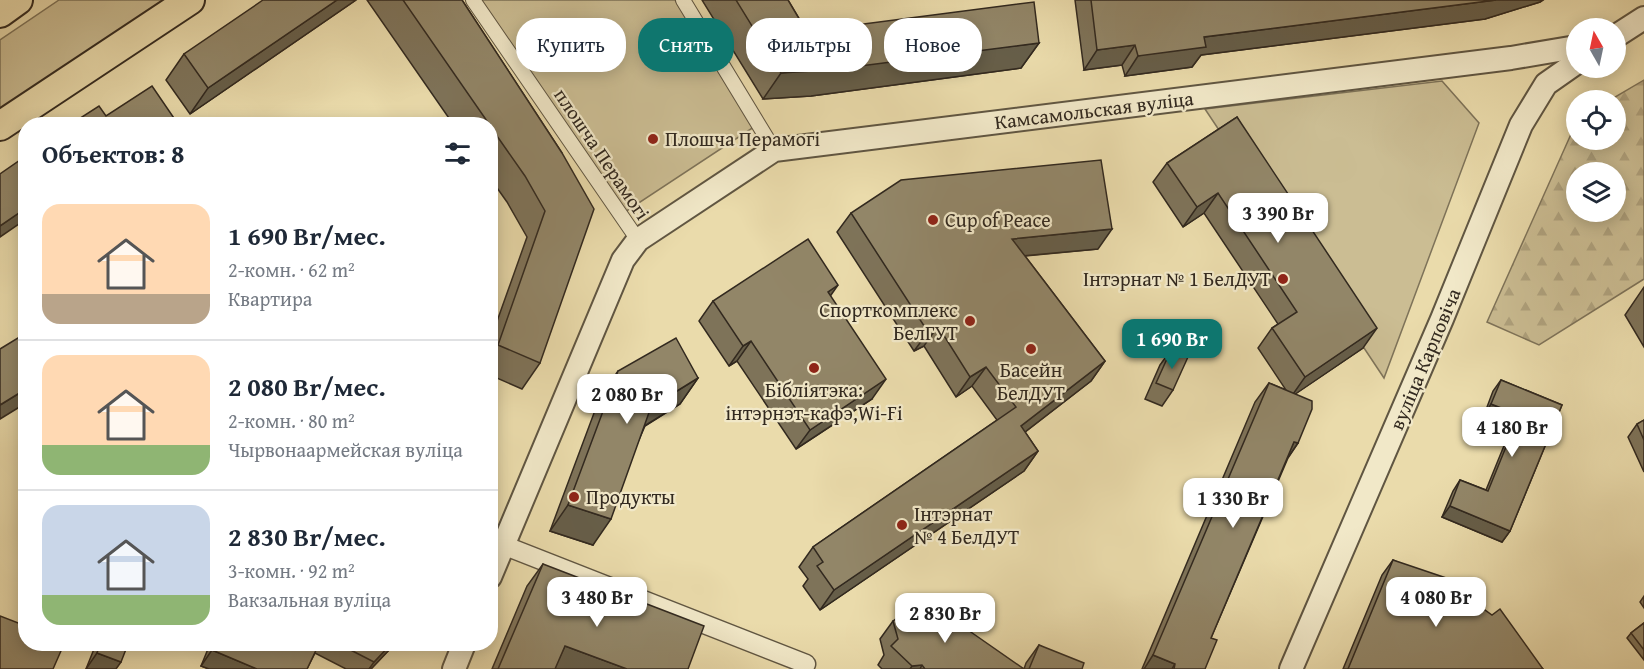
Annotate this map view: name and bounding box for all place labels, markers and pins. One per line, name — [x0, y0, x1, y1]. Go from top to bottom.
place label: Плошча Перамогі — [665, 124, 820, 153]
marker: Плошча Перамогі — [646, 132, 660, 146]
pin: 3 390 Br — [1216, 193, 1340, 244]
place label: Cup of Peace — [945, 205, 1051, 234]
marker: Cup of Peace — [926, 213, 940, 227]
place label: Інтэрнат № 1 БелДУТ — [1083, 264, 1271, 293]
marker: Інтэрнат № 1 БелДУТ — [1276, 272, 1290, 286]
place label: Спорткомплекс БелГУТ — [819, 295, 958, 347]
marker: Спорткомплекс БелГУТ — [963, 314, 977, 328]
pin: 1 690 Br — [1110, 319, 1234, 370]
marker: Басейн БелДУТ — [1024, 342, 1038, 356]
place label: Басейн БелДУТ — [997, 355, 1065, 407]
marker: Бібліятэка: інтэрнэт-кафэ,Wi-Fi — [807, 361, 821, 375]
pin: 2 080 Br — [565, 374, 689, 425]
place label: Бібліятэка: інтэрнэт-кафэ,Wi-Fi — [725, 375, 903, 427]
pin: 4 180 Br — [1450, 407, 1574, 458]
pin: 1 330 Br — [1171, 478, 1295, 529]
place label: Продукты — [586, 482, 675, 511]
marker: Продукты — [567, 490, 581, 504]
place label: Інтэрнат № 4 БелДУТ — [914, 499, 1019, 551]
marker: Інтэрнат № 4 БелДУТ — [895, 518, 909, 532]
pin: 3 480 Br — [535, 577, 659, 628]
pin: 4 080 Br — [1374, 577, 1498, 628]
pin: 2 830 Br — [883, 593, 1007, 644]

